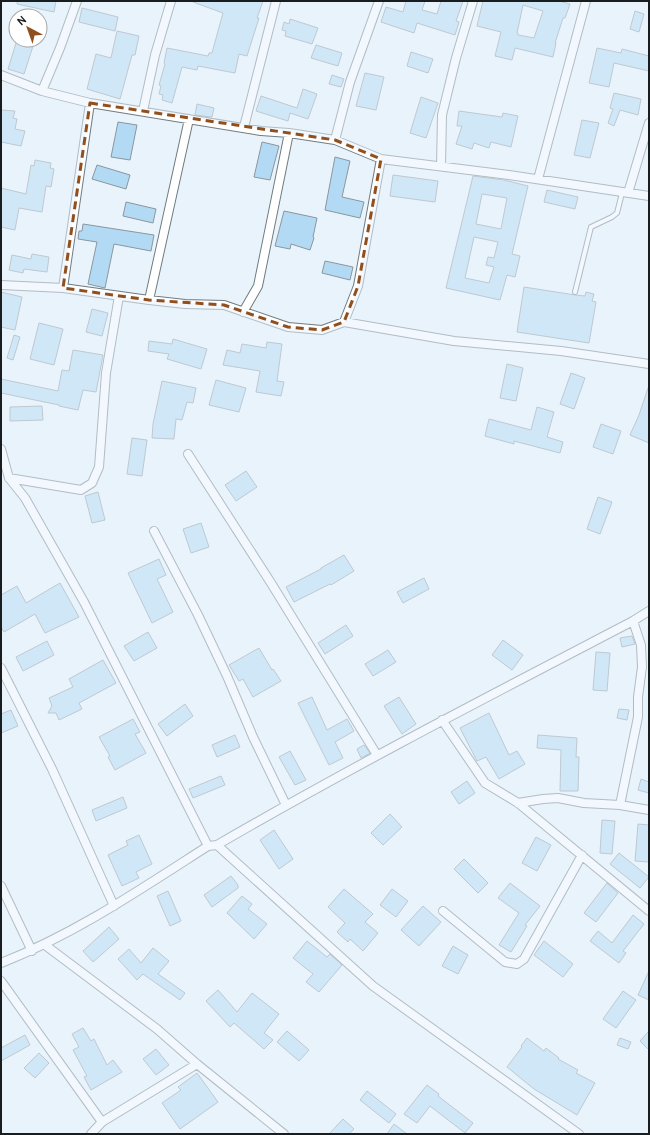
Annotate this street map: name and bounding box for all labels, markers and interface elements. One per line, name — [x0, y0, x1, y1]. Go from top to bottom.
north arrow — [8, 8, 48, 48]
text: N — [14, 13, 29, 28]

